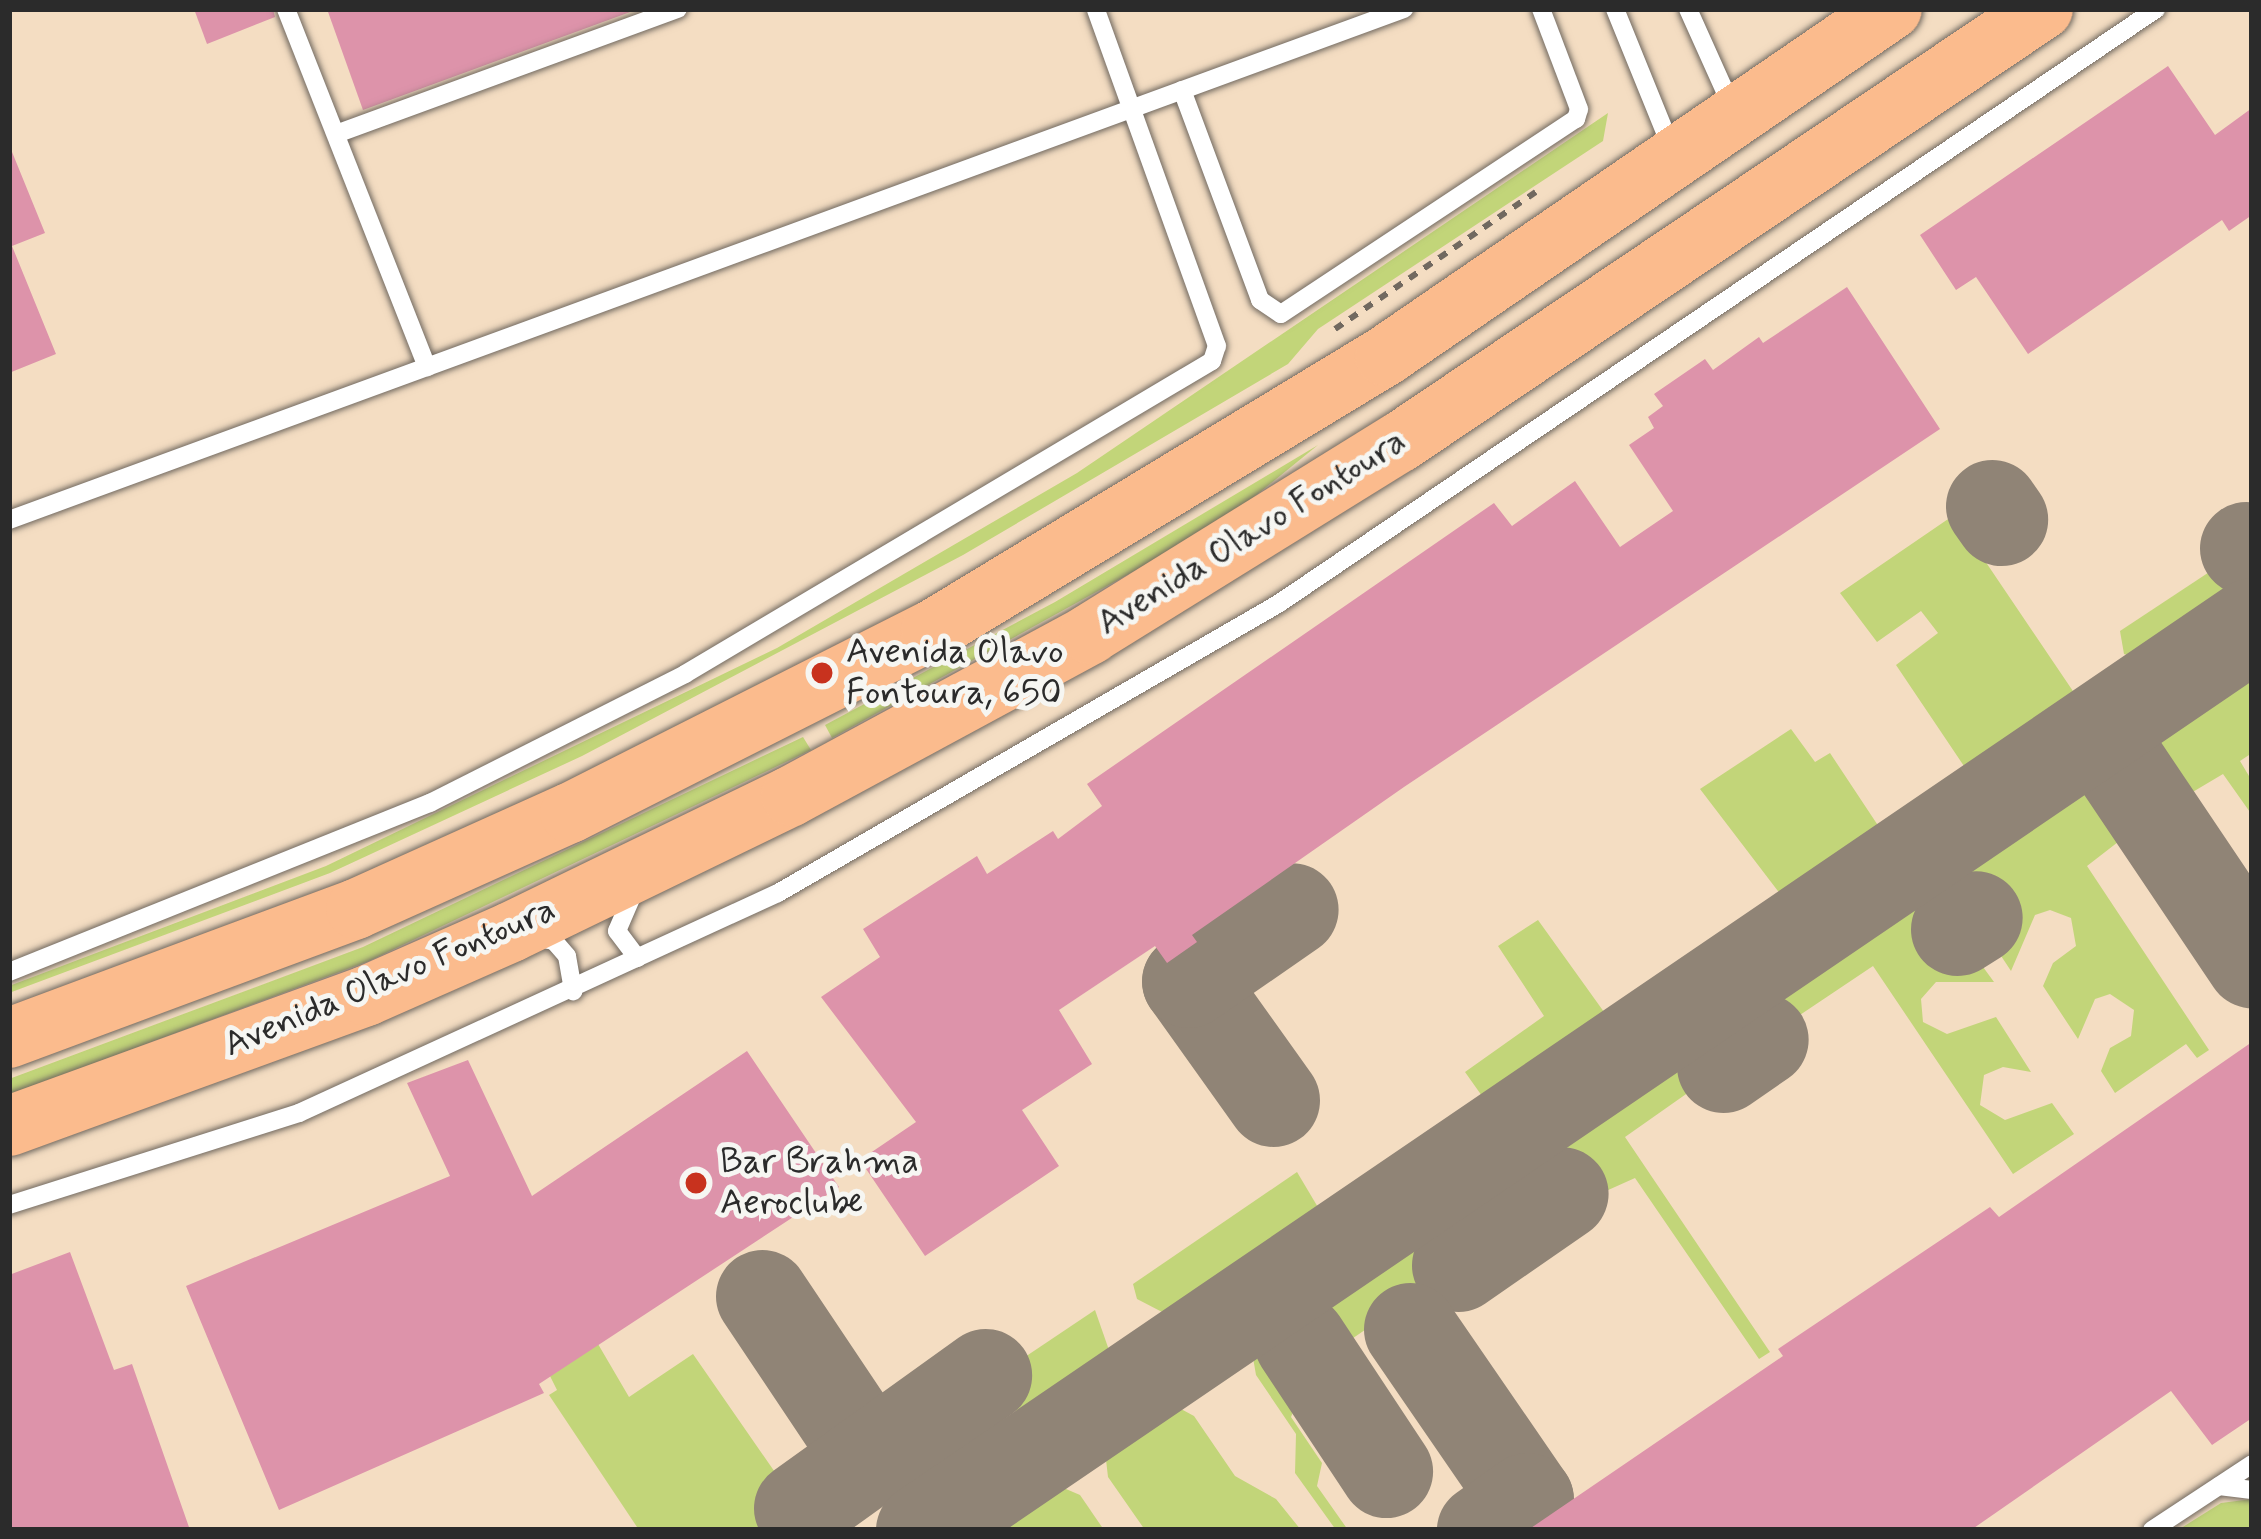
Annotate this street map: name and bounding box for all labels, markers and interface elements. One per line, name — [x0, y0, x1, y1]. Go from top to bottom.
street label: Avenida Olavo Fontoura — [1087, 419, 1417, 647]
place label: Avenida Olavo Fontoura, 650 — [846, 630, 1062, 715]
marker: Avenida Olavo Fontoura, 650 — [809, 660, 835, 686]
street label: Avenida Olavo Fontoura — [215, 888, 565, 1068]
place label: Bar Brahma Aeroclube — [720, 1140, 905, 1225]
marker: Bar Brahma Aeroclube — [683, 1170, 709, 1196]

